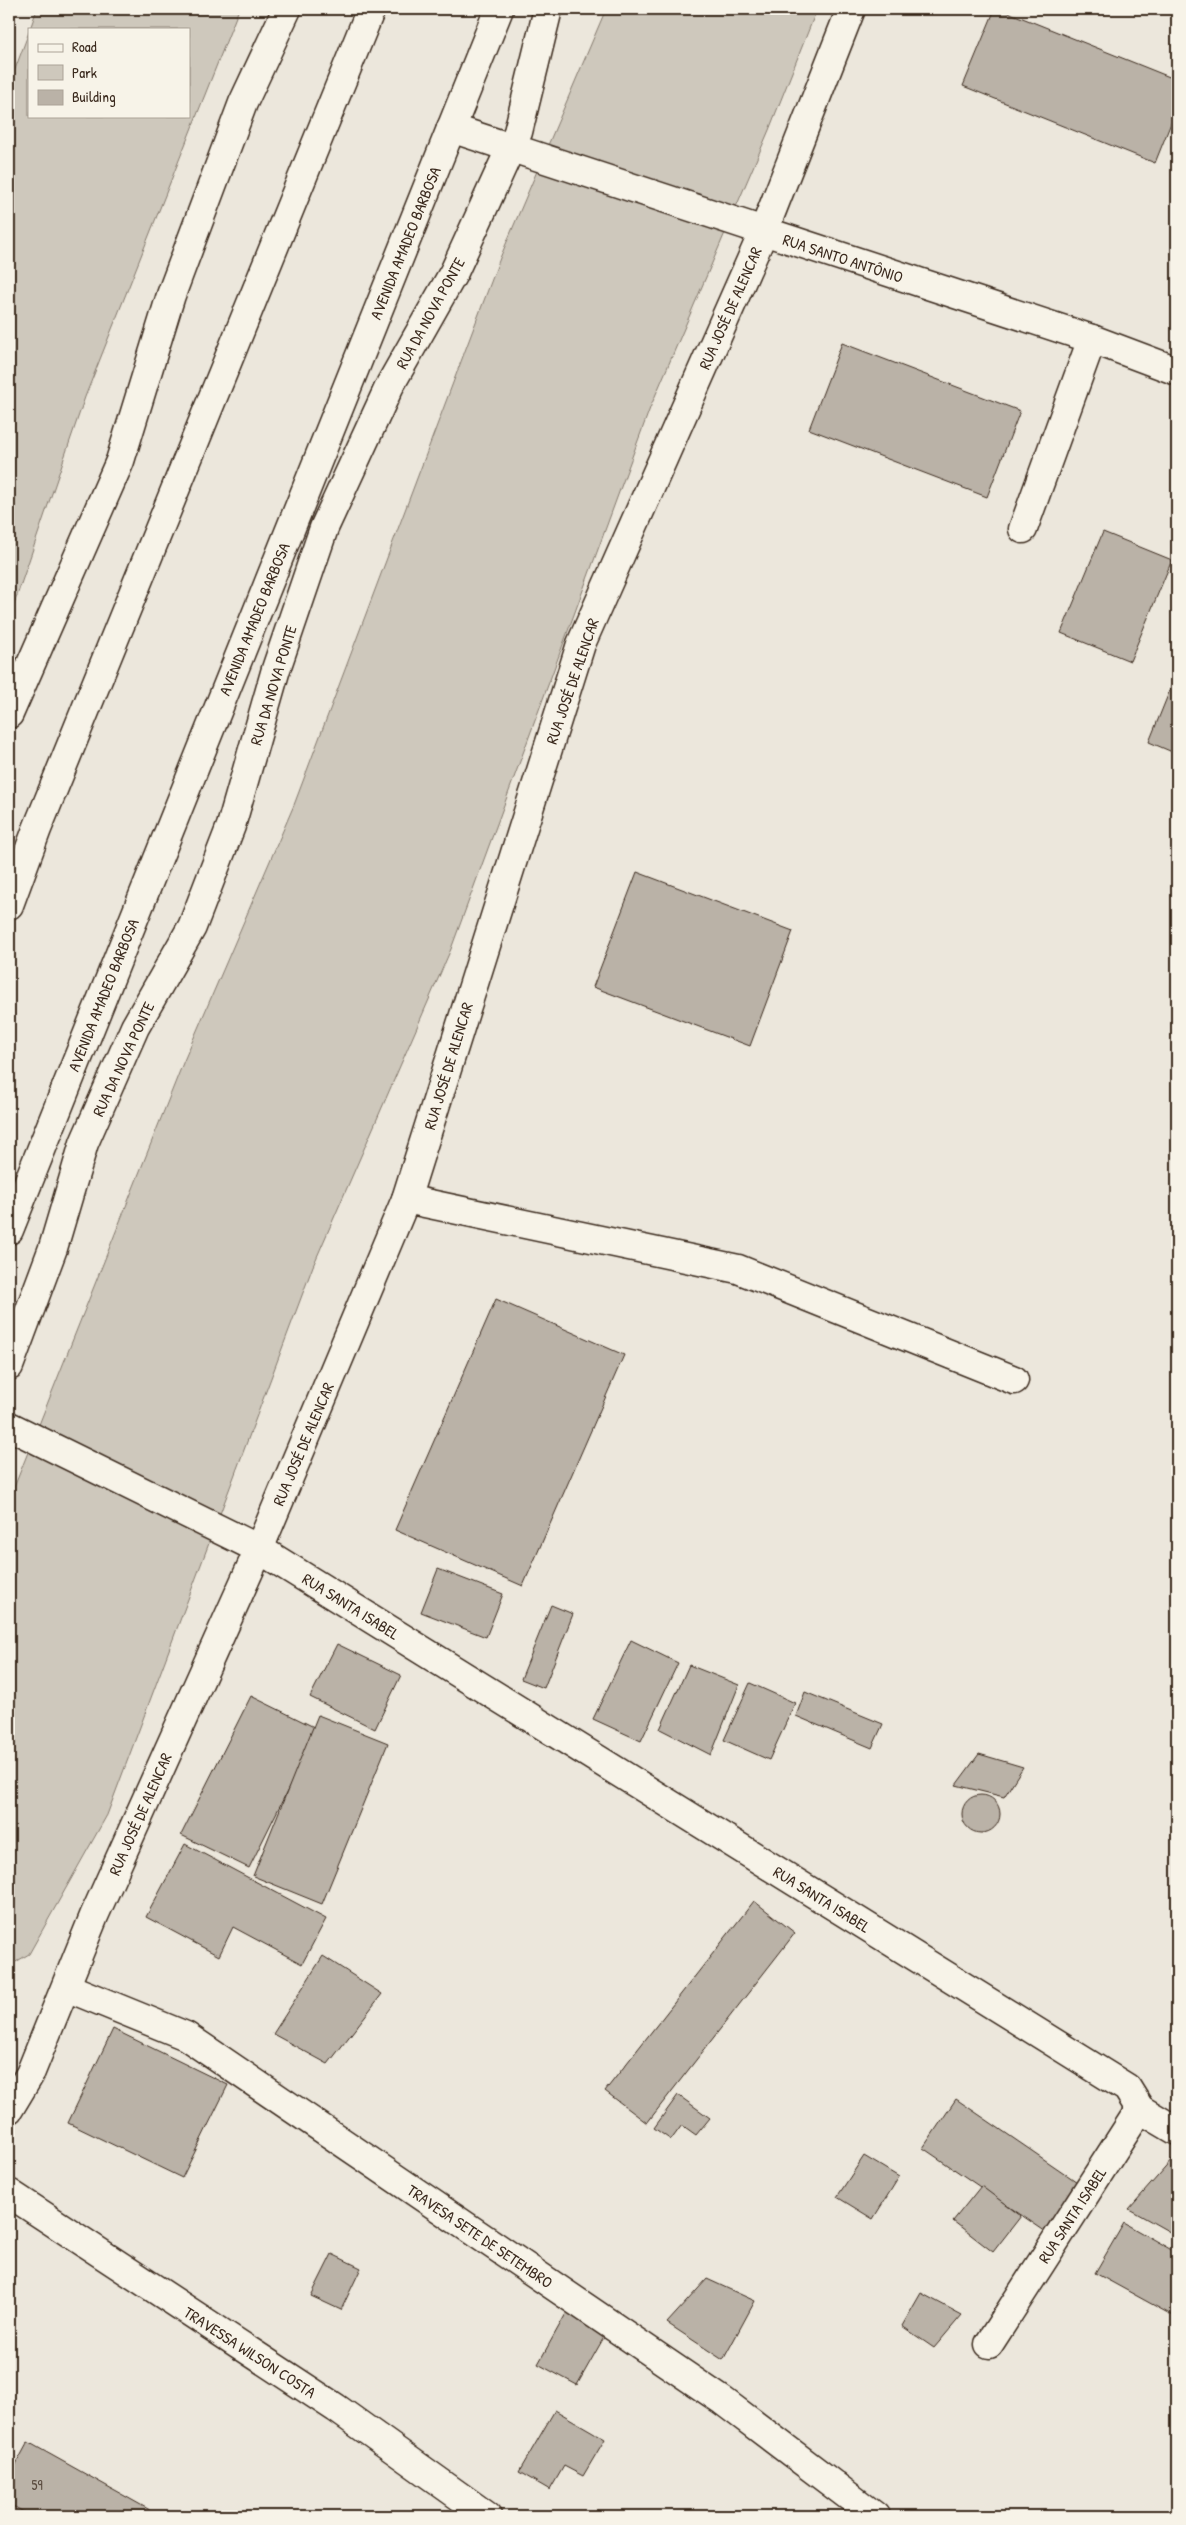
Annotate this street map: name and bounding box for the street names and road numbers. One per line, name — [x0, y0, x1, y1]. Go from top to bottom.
street label: AVENIDA AMADEO BARBOSA — [364, 163, 446, 323]
street label: RUA SANTO ANTÔNIO — [780, 228, 906, 288]
street label: RUA JOSÉ DE ALENCAR — [693, 243, 767, 373]
street label: RUA DA NOVA PONTE — [390, 253, 470, 373]
street label: AVENIDA AMADEO BARBOSA — [213, 539, 295, 699]
street label: RUA JOSÉ DE ALENCAR — [540, 615, 604, 747]
street label: RUA DA NOVA PONTE — [244, 622, 302, 748]
street label: AVENIDA AMADEO BARBOSA — [62, 915, 144, 1075]
street label: RUA DA NOVA PONTE — [87, 998, 159, 1120]
street label: RUA JOSÉ DE ALENCAR — [418, 1000, 478, 1132]
street label: RUA JOSÉ DE ALENCAR — [267, 1379, 339, 1509]
street label: RUA SANTA ISABEL — [298, 1567, 404, 1645]
street label: RUA JOSÉ DE ALENCAR — [103, 1749, 177, 1879]
street label: RUA SANTA ISABEL — [769, 1860, 875, 1938]
street label: RUA SANTA ISABEL — [1033, 2163, 1111, 2267]
street label: TRAVESA SETE DE SETEMBRO — [403, 2179, 557, 2293]
street label: TRAVESSA WILSON COSTA — [180, 2301, 320, 2403]

